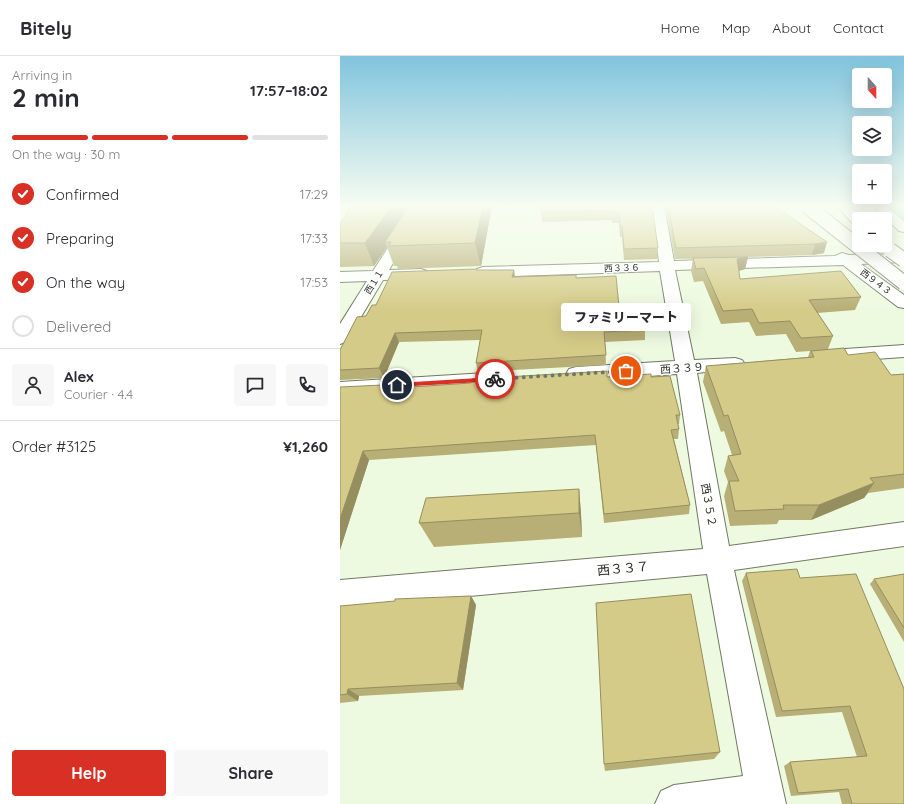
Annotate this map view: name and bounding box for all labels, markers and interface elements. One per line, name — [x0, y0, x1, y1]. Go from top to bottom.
text: Bitely — [20, 16, 72, 40]
text: Home — [661, 19, 700, 37]
text: Map — [722, 19, 750, 37]
text: About — [772, 19, 811, 37]
text: Contact — [833, 19, 884, 37]
text: Arriving in — [12, 67, 72, 83]
north arrow — [852, 68, 892, 108]
map controls — [852, 68, 892, 252]
text: 2 min — [12, 81, 80, 114]
text: 17:57–18:02 — [250, 81, 328, 100]
button: layers — [852, 116, 892, 156]
text: On the way · 30 m — [12, 146, 120, 162]
button: + — [852, 164, 892, 204]
icon: check — [12, 183, 34, 205]
text: Confirmed — [46, 185, 119, 204]
text: 17:29 — [300, 186, 328, 202]
button: − — [852, 212, 892, 252]
icon: check — [12, 227, 34, 249]
text: Preparing — [46, 229, 114, 248]
text: 17:33 — [300, 230, 328, 246]
street label: 西３３６ — [604, 261, 640, 274]
street label: 西９４３ — [859, 266, 894, 297]
street label: 西１１ — [362, 267, 385, 296]
icon: check — [12, 271, 34, 293]
text: On the way — [46, 273, 125, 292]
text: 17:53 — [300, 274, 328, 290]
callout: ファミリーマート — [561, 303, 691, 331]
text: ファミリーマート — [574, 309, 678, 325]
text: Delivered — [46, 317, 111, 336]
pin — [609, 354, 643, 388]
courier — [475, 359, 515, 399]
street label: 西３３９ — [660, 359, 704, 377]
icon: bag — [615, 360, 637, 382]
button: person — [12, 364, 54, 406]
button: chat — [234, 364, 276, 406]
button: phone — [286, 364, 328, 406]
text: Alex — [64, 367, 94, 386]
pin — [380, 368, 414, 402]
icon: bike — [484, 368, 506, 390]
icon: home — [386, 374, 408, 396]
text: Courier · 4.4 — [64, 386, 133, 402]
text: Order #3125 — [12, 437, 96, 456]
text: ¥1,260 — [283, 437, 328, 456]
street label: 西３５２ — [698, 482, 720, 528]
street label: 西３３７ — [596, 558, 650, 578]
button: Help — [12, 750, 166, 796]
button: Share — [174, 750, 328, 796]

